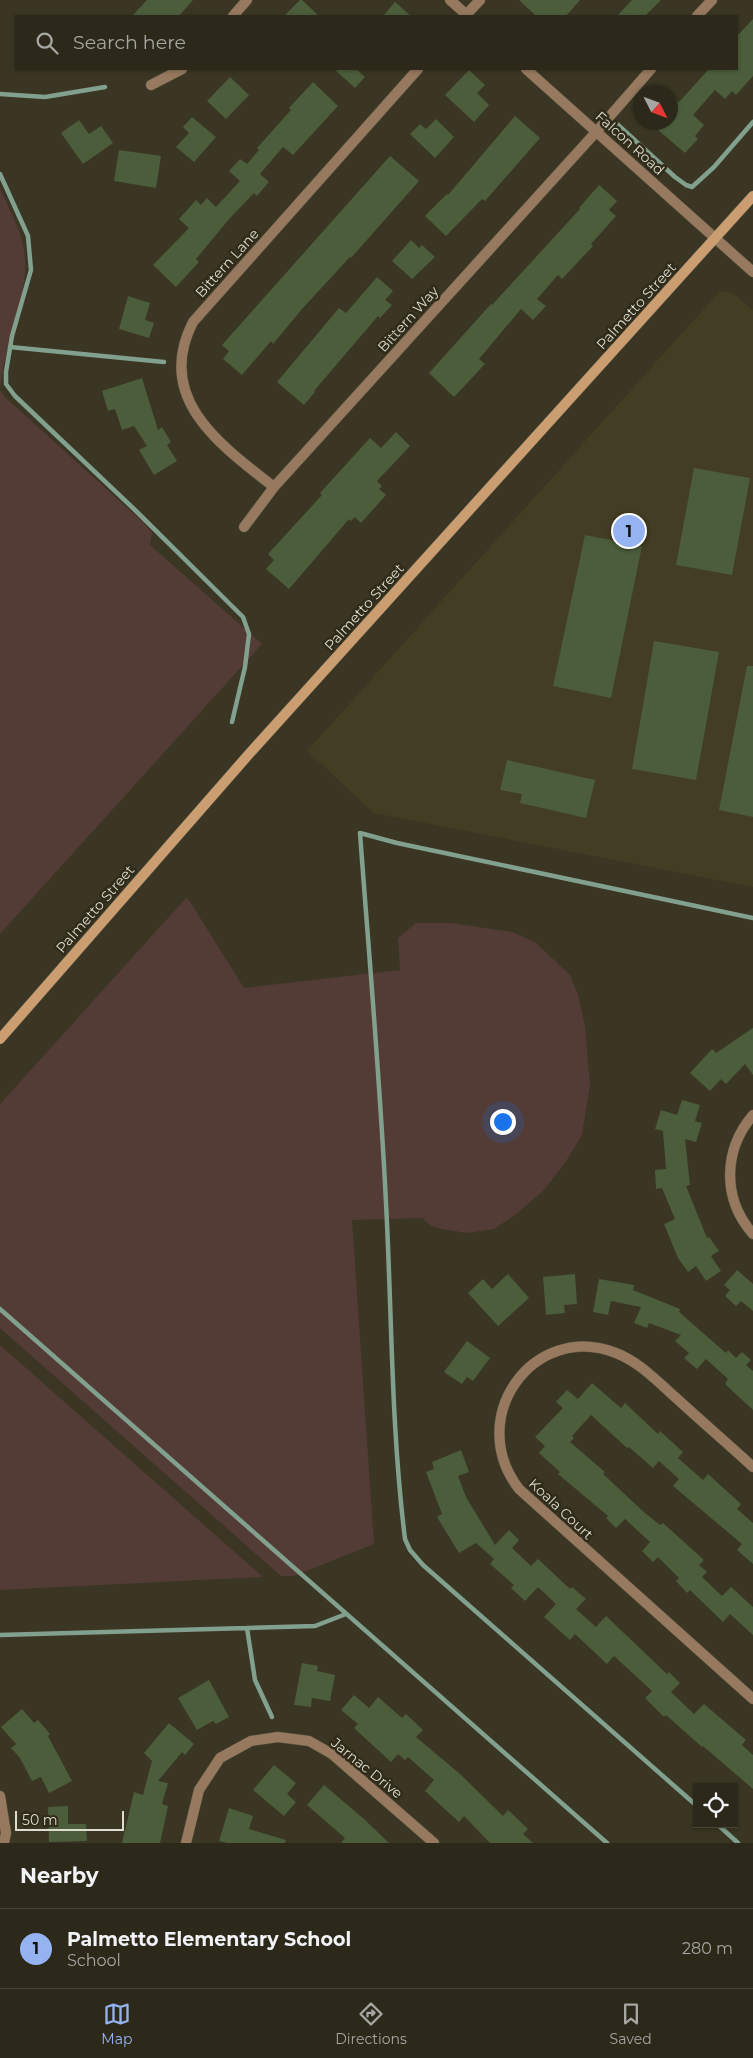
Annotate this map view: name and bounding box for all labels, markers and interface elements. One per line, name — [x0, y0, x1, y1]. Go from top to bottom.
search box — [15, 15, 738, 70]
icon: search — [33, 29, 61, 57]
text: Search here — [73, 31, 186, 54]
north arrow — [633, 85, 678, 130]
street label: Falcon Road — [592, 107, 668, 179]
street label: Bittern Lane — [191, 225, 263, 301]
street label: Palmetto Street — [592, 259, 680, 353]
street label: Bittern Way — [374, 282, 443, 356]
pin: 1 — [613, 512, 645, 550]
street label: Palmetto Street — [320, 560, 408, 654]
street label: Palmetto Street — [52, 861, 138, 957]
your location — [490, 1109, 516, 1135]
street label: Koala Court — [525, 1475, 597, 1544]
street label: Jarnac Drive — [327, 1733, 406, 1802]
map controls — [693, 1783, 738, 1828]
button: locate — [693, 1783, 738, 1828]
scale bar — [15, 1808, 124, 1831]
text: 50 m — [22, 1811, 58, 1829]
text: Nearby — [20, 1863, 99, 1888]
text: Palmetto Elementary School — [67, 1928, 351, 1951]
text: 1 — [33, 1939, 39, 1958]
text: 280 m — [682, 1939, 733, 1958]
text: School — [67, 1951, 121, 1970]
tab: Map — [101, 2000, 132, 2048]
tab: Directions — [335, 2000, 407, 2048]
tab: Saved — [610, 2000, 652, 2048]

